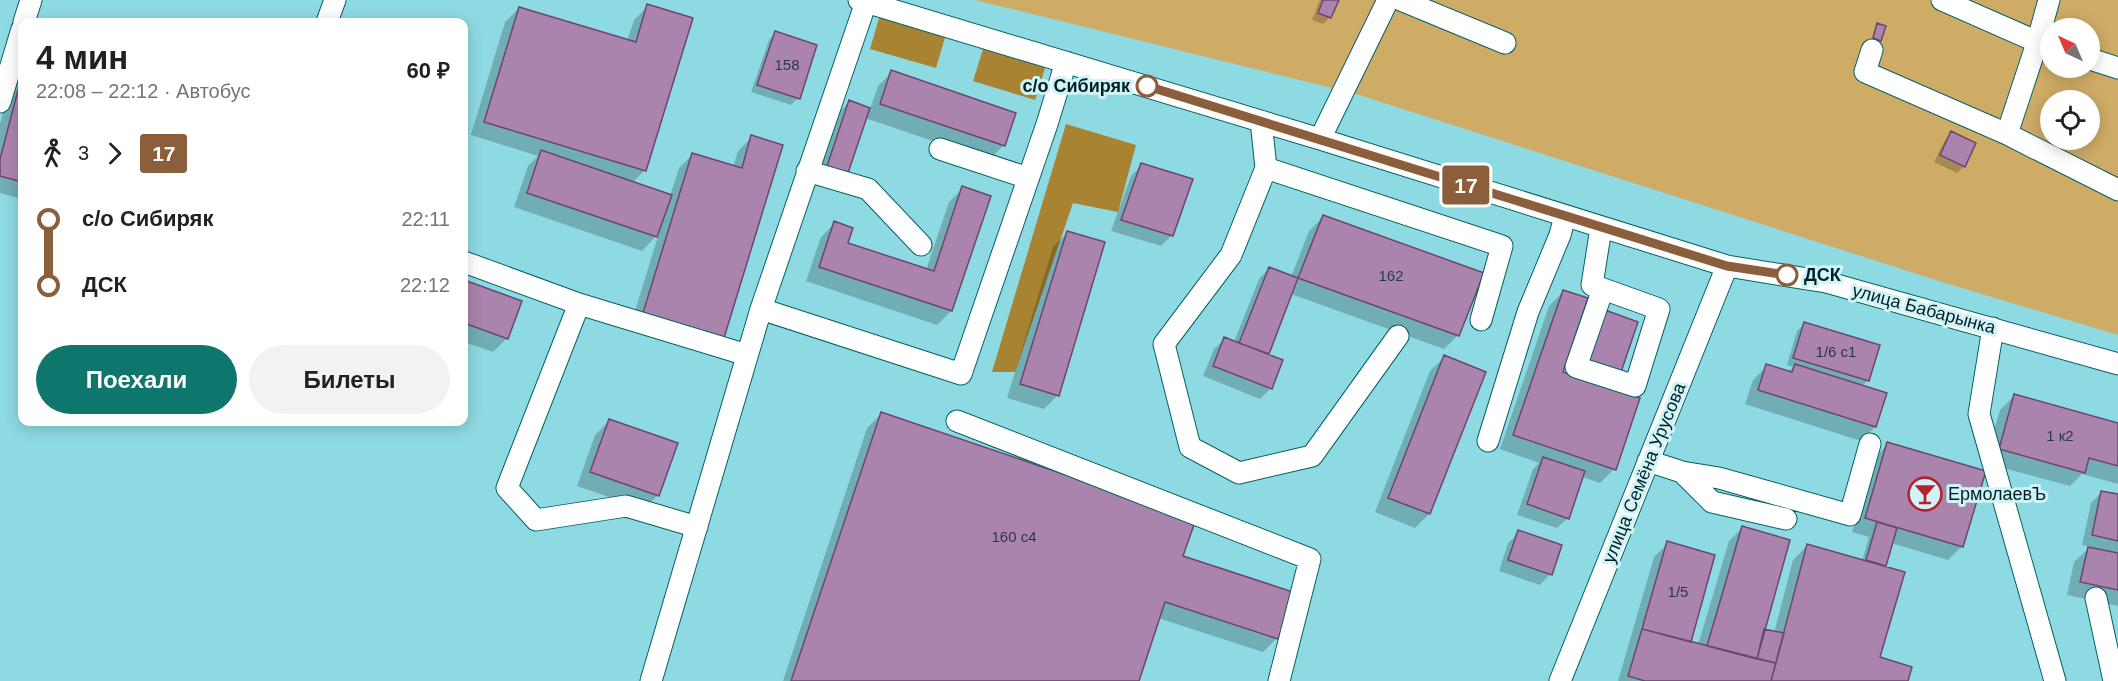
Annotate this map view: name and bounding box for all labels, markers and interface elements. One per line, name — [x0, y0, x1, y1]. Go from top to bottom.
north arrow — [2040, 18, 2100, 78]
map controls — [2040, 18, 2100, 150]
text: 4 мин — [36, 39, 128, 76]
house number: 158 — [774, 56, 800, 73]
text: 60 ₽ — [407, 58, 450, 83]
marker: с/о Сибиряк — [1136, 75, 1158, 97]
place label: с/о Сибиряк — [1022, 76, 1131, 96]
text: 22:08 – 22:12 · Автобус — [36, 80, 250, 102]
button: locate — [2040, 90, 2100, 150]
icon: walk — [36, 137, 69, 170]
icon: forward — [98, 137, 131, 170]
text: 3 — [78, 142, 89, 164]
text: 17 — [152, 142, 175, 165]
line badge: 17 — [1439, 166, 1493, 204]
text: 17 — [1454, 174, 1478, 197]
text: с/о Сибиряк — [82, 206, 213, 231]
text: 22:11 — [401, 208, 450, 230]
marker: ДСК — [1776, 264, 1798, 286]
place label: ДСК — [1804, 265, 1842, 285]
house number: 162 — [1378, 267, 1404, 284]
text: ДСК — [82, 272, 127, 297]
text: 22:12 — [400, 274, 450, 296]
street label: улица Бабарынка — [1850, 280, 1999, 338]
house number: 1/6 с1 — [1816, 343, 1856, 360]
button: Поехали — [36, 345, 237, 414]
button: Билеты — [249, 345, 450, 414]
street label: улица Семёна Урусова — [1599, 379, 1690, 566]
house number: 1 к2 — [2046, 427, 2074, 444]
bar icon: ЕрмолаевЪ — [1907, 476, 1943, 512]
place label: ЕрмолаевЪ — [1948, 484, 2046, 504]
house number: 160 с4 — [991, 528, 1037, 545]
house number: 1/5 — [1668, 583, 1688, 600]

